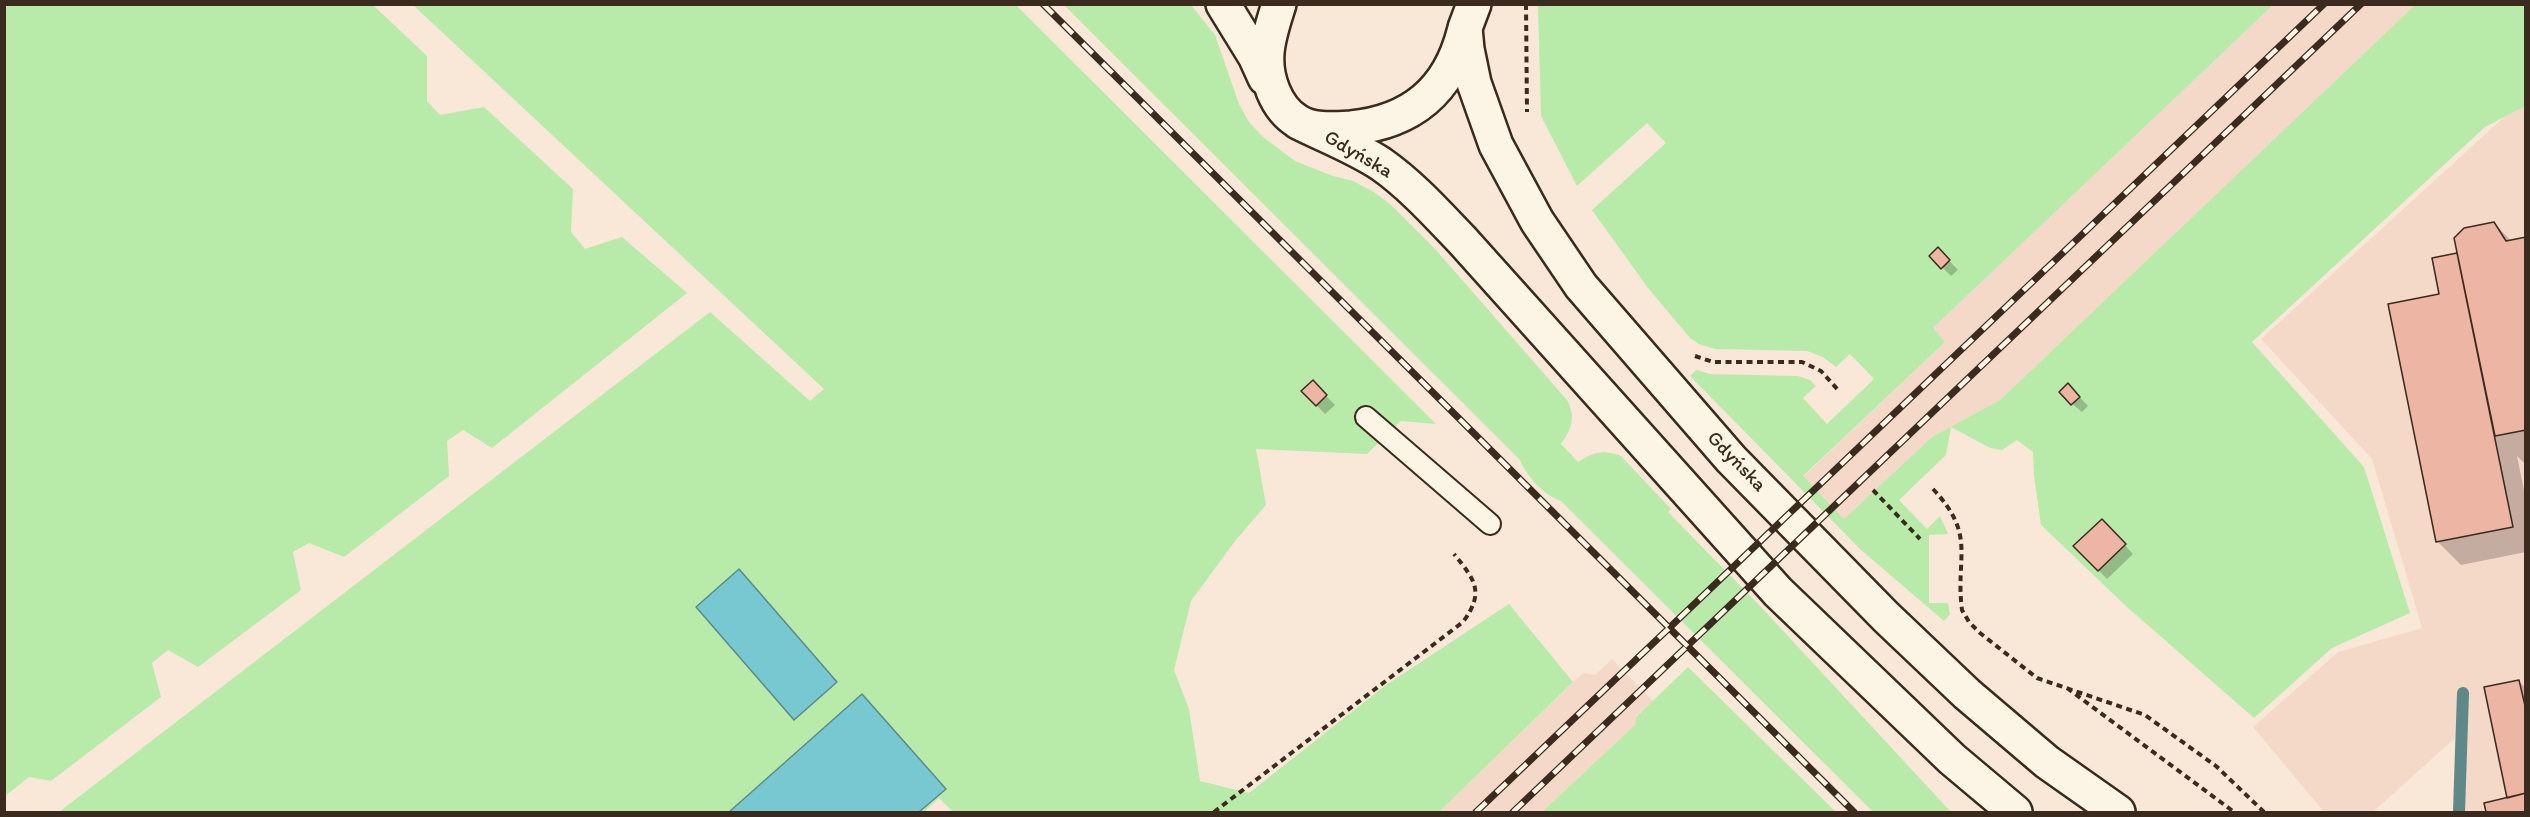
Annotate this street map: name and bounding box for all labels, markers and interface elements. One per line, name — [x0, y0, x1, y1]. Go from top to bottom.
street label: Gdyńska — [1319, 126, 1397, 184]
street label: Gdyńska — [1701, 427, 1771, 497]

